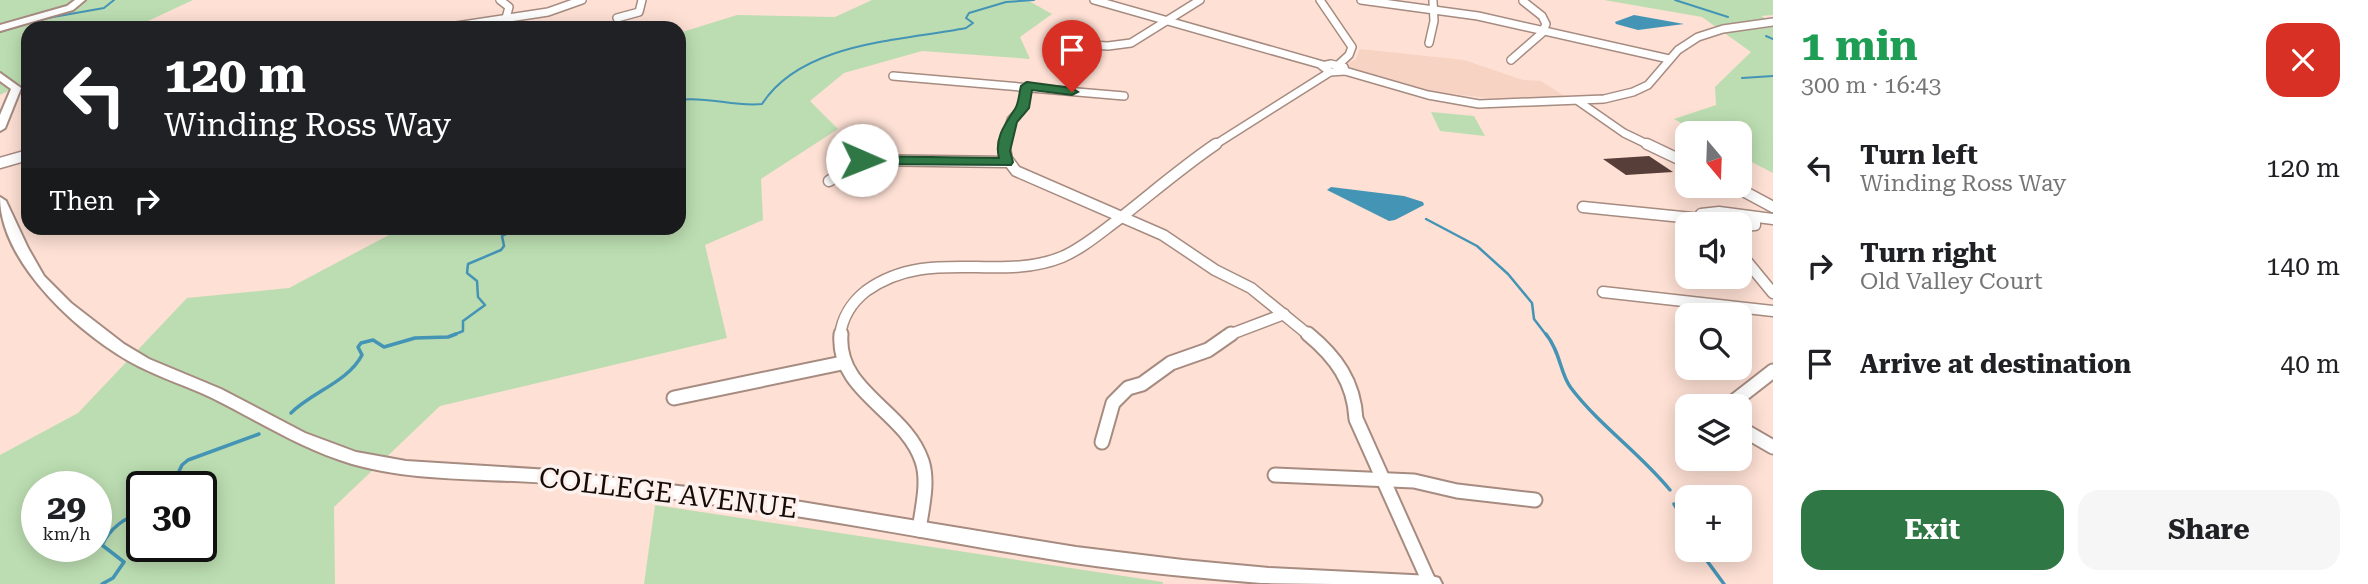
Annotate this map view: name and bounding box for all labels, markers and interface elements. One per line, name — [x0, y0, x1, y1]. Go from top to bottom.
pin — [1042, 20, 1102, 92]
text: 1 min — [1801, 21, 1918, 70]
button: close — [2266, 23, 2340, 97]
icon: arrive — [1053, 31, 1091, 69]
text: 120 m — [164, 47, 306, 104]
icon: left — [49, 49, 140, 140]
text: 300 m · 16:43 — [1801, 72, 1941, 99]
text: Winding Ross Way — [164, 106, 451, 144]
north arrow — [1675, 121, 1752, 198]
map controls — [1675, 121, 1752, 562]
position arrow — [825, 123, 899, 197]
text: Turn left — [1860, 140, 1978, 170]
icon: left — [1801, 149, 1839, 187]
text: 120 m — [2266, 153, 2340, 183]
text: Winding Ross Way — [1860, 170, 2066, 197]
icon: right — [128, 182, 166, 220]
text: Then — [49, 186, 114, 216]
button: sound — [1675, 212, 1752, 289]
text: Turn right — [1860, 238, 1996, 268]
icon: right — [1801, 247, 1839, 285]
text: 140 m — [2266, 251, 2340, 281]
text: Old Valley Court — [1860, 268, 2042, 295]
button: search — [1675, 303, 1752, 380]
icon: arrive — [1801, 345, 1839, 383]
text: Arrive at destination — [1860, 349, 2131, 379]
text: 40 m — [2281, 349, 2340, 379]
button: layers — [1675, 394, 1752, 471]
street label: COLLEGE AVENUE — [537, 461, 799, 525]
speed limit sign: 30 — [126, 471, 217, 562]
button: + — [1675, 485, 1752, 562]
text: 29 — [47, 487, 86, 528]
button: Exit — [1801, 490, 2064, 570]
button: Share — [2078, 490, 2340, 570]
text: km/h — [42, 523, 91, 544]

